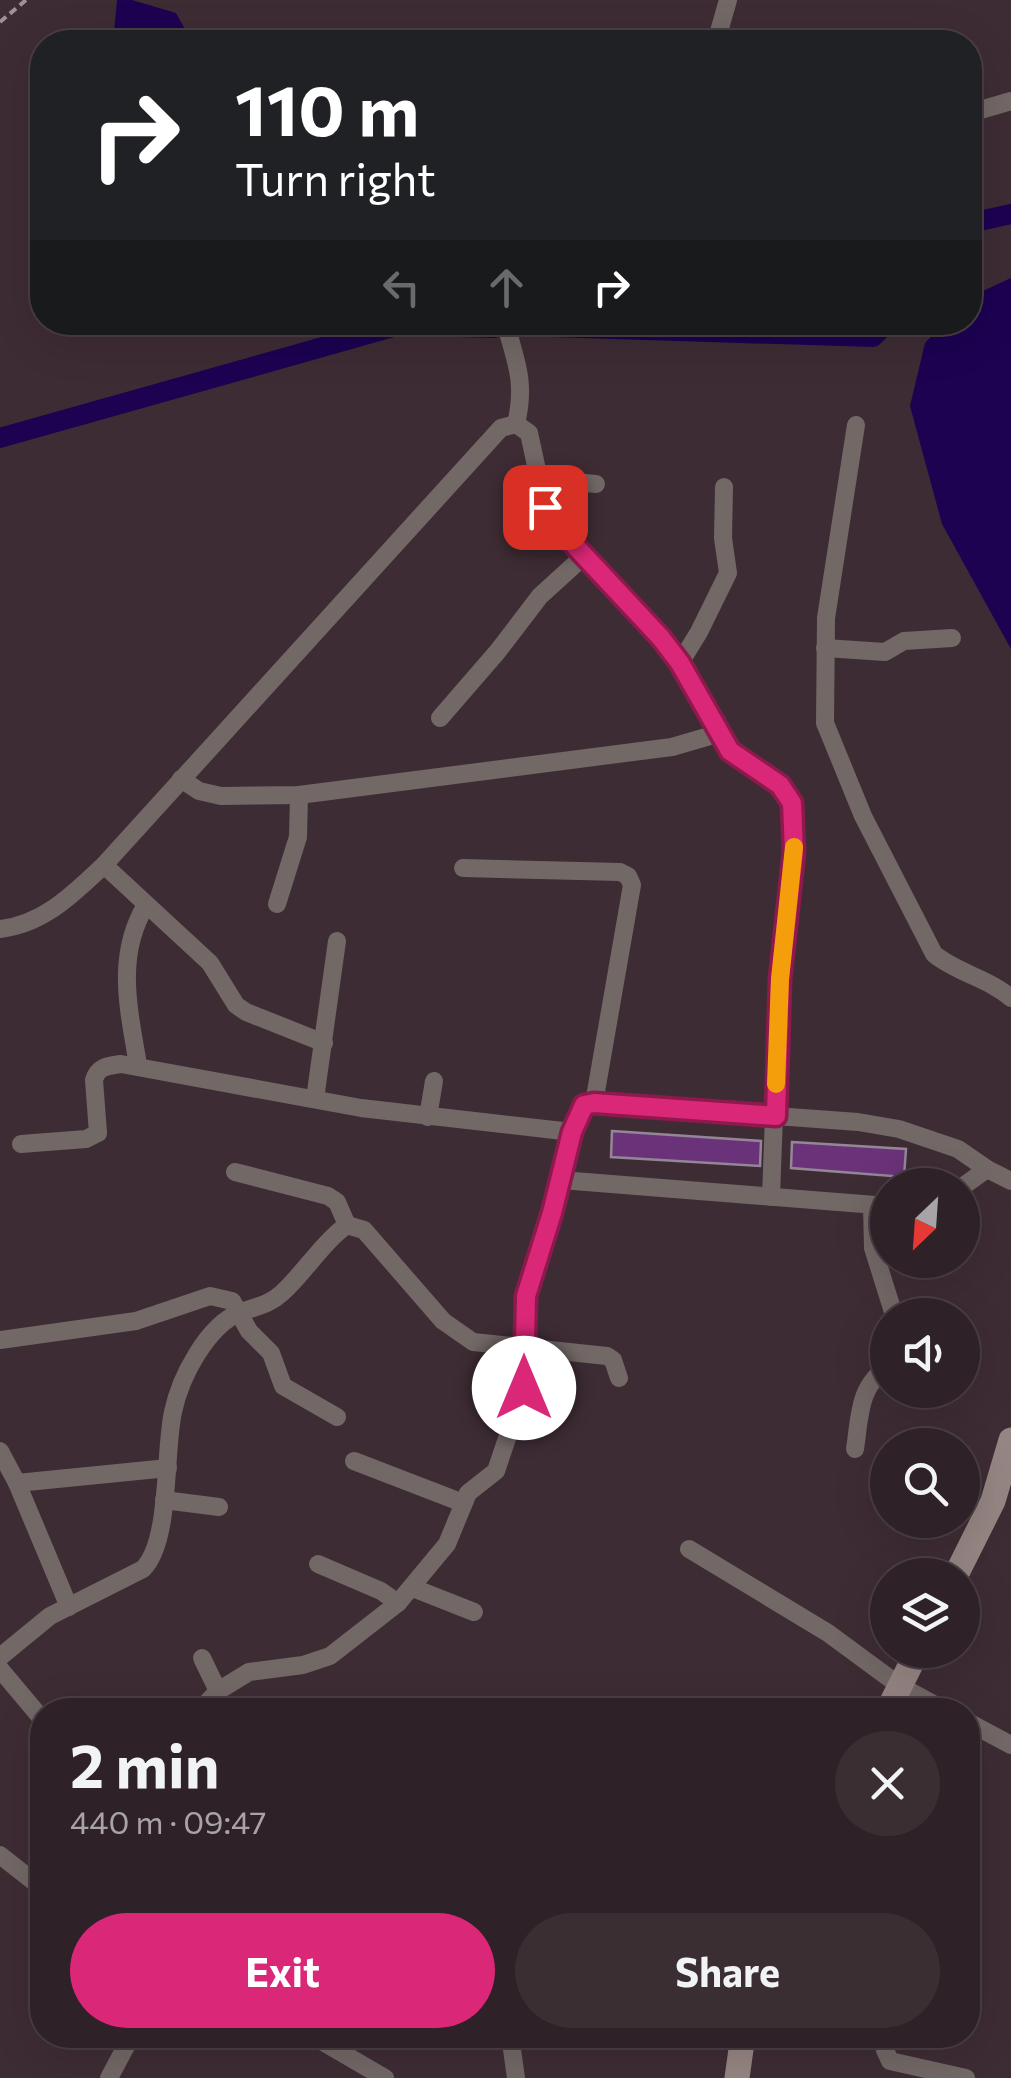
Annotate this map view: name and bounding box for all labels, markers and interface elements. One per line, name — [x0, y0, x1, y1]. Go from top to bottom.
text: 110 m — [235, 65, 419, 150]
icon: right — [70, 70, 200, 200]
text: Turn right — [235, 150, 436, 205]
icon: left — [374, 260, 429, 315]
icon: ahead — [479, 260, 534, 315]
icon: right — [584, 260, 639, 315]
pin — [503, 465, 588, 550]
icon: arrive — [518, 480, 573, 535]
north arrow — [870, 1168, 980, 1278]
map controls — [870, 1168, 980, 1668]
button: sound — [870, 1298, 980, 1408]
position arrow — [472, 1336, 576, 1440]
button: search — [870, 1428, 980, 1538]
button: layers — [870, 1558, 980, 1668]
text: 2 min — [70, 1727, 219, 1800]
button: close — [835, 1731, 940, 1836]
text: 440 m · 09:47 — [70, 1801, 266, 1841]
button: Exit — [70, 1913, 495, 2028]
button: Share — [515, 1913, 940, 2028]

